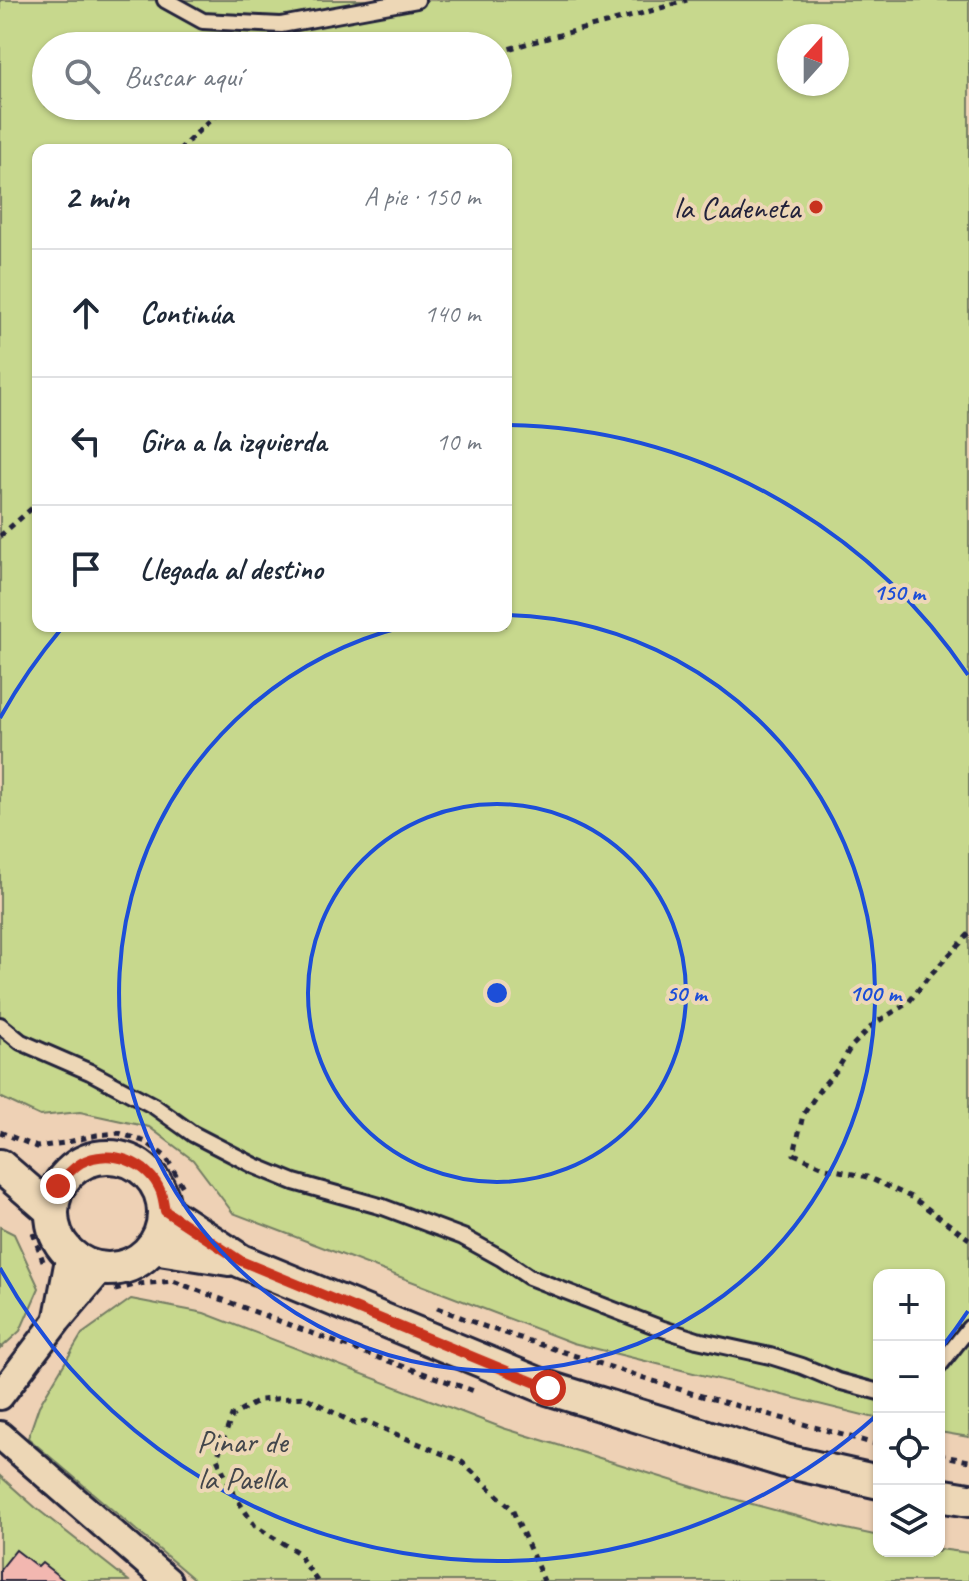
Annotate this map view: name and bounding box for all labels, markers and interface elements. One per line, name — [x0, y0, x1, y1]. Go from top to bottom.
north arrow — [777, 24, 849, 96]
search box — [32, 32, 512, 120]
icon: search — [60, 54, 104, 98]
text: Buscar aquí — [124, 57, 242, 95]
text: 2 min — [64, 175, 129, 218]
text: A pie · 150 m — [364, 180, 480, 213]
place label: la Cadeneta — [674, 187, 802, 228]
marker: la Cadeneta — [807, 198, 825, 216]
icon: ahead — [64, 291, 108, 335]
text: Continúa — [140, 294, 233, 332]
text: 140 m — [424, 297, 480, 330]
icon: left — [64, 419, 108, 463]
text: Gira a la izquierda — [140, 422, 326, 460]
text: 10 m — [436, 425, 480, 458]
icon: arrive — [64, 547, 108, 591]
text: Llegada al destino — [140, 550, 323, 588]
text: 150 m — [873, 577, 927, 607]
text: 50 m — [666, 978, 709, 1008]
text: 100 m — [849, 978, 903, 1008]
centre of rings — [483, 979, 511, 1007]
route end — [40, 1168, 76, 1204]
map controls — [873, 1269, 945, 1557]
button: + — [873, 1269, 945, 1341]
button: − — [873, 1341, 945, 1413]
route start — [530, 1370, 566, 1406]
button: locate — [873, 1413, 945, 1485]
park label: Pinar de la Paella — [197, 1421, 290, 1499]
button: layers — [873, 1485, 945, 1557]

